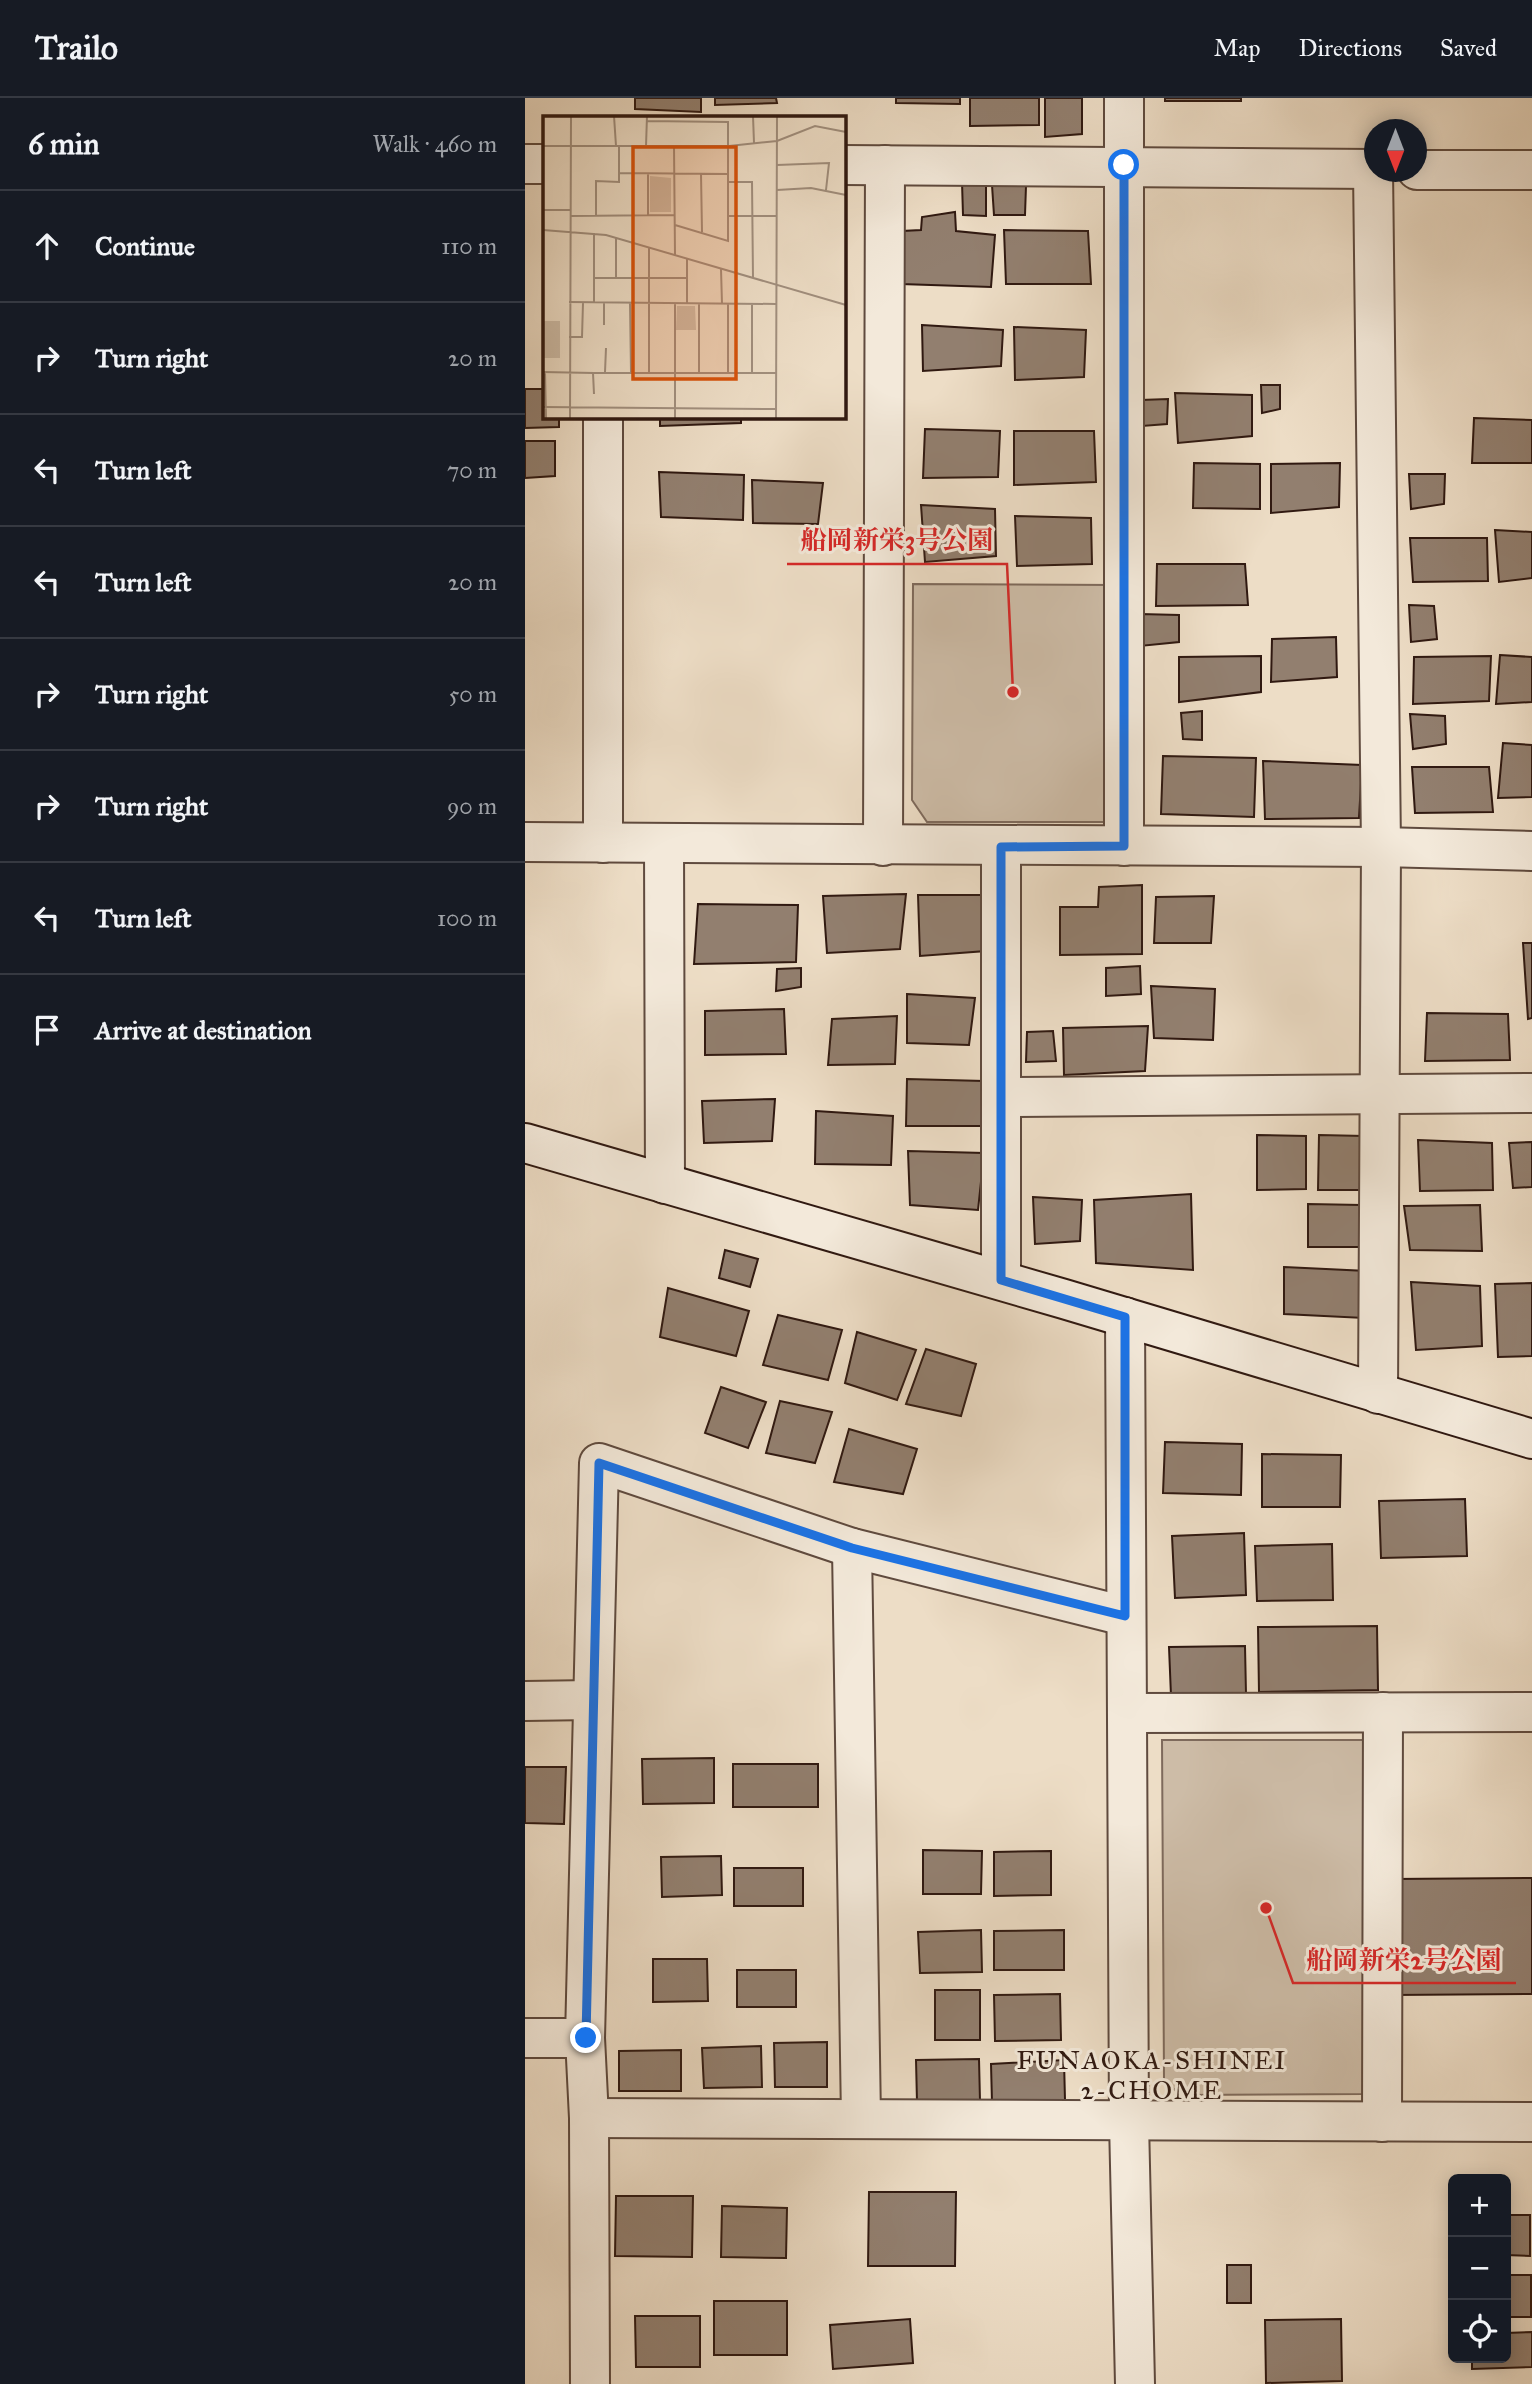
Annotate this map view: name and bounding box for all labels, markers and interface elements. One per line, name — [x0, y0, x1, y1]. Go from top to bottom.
text: Trailo — [35, 28, 118, 68]
text: Map — [1214, 33, 1261, 63]
text: Directions — [1299, 33, 1402, 63]
text: Saved — [1440, 33, 1497, 63]
inset map — [543, 116, 845, 418]
north arrow — [1364, 119, 1427, 182]
text: 6 min — [28, 126, 100, 162]
text: Walk · 460 m — [372, 130, 497, 158]
route start — [1108, 149, 1139, 180]
icon: ahead — [28, 227, 66, 265]
text: Continue — [95, 230, 195, 262]
text: 110 m — [441, 232, 497, 260]
icon: right — [28, 339, 66, 377]
text: Turn right — [95, 342, 208, 374]
text: 20 m — [448, 344, 497, 372]
icon: left — [28, 451, 66, 489]
text: Turn left — [95, 454, 191, 486]
text: 70 m — [447, 456, 497, 484]
callout: 船岡新栄3号公園 — [787, 517, 1007, 564]
text: 船岡新栄3号公園 — [801, 524, 993, 556]
icon: left — [28, 563, 66, 601]
text: Turn left — [95, 566, 191, 598]
text: 20 m — [448, 568, 497, 596]
icon: right — [28, 675, 66, 713]
text: Turn right — [95, 678, 208, 710]
text: 50 m — [449, 680, 497, 708]
icon: right — [28, 787, 66, 825]
text: Turn right — [95, 790, 208, 822]
text: 90 m — [447, 792, 497, 820]
icon: left — [28, 899, 66, 937]
text: Turn left — [95, 902, 191, 934]
text: 100 m — [437, 904, 497, 932]
icon: arrive — [28, 1011, 66, 1049]
text: Arrive at destination — [95, 1014, 312, 1046]
callout: 船岡新栄2号公園 — [1293, 1936, 1516, 1983]
text: 船岡新栄2号公園 — [1307, 1944, 1501, 1976]
route end — [570, 2022, 601, 2053]
district label: FUNAOKA-SHINEI 2-CHOME — [1017, 2044, 1287, 2106]
map controls — [1448, 2174, 1511, 2363]
button: + — [1448, 2174, 1511, 2237]
button: − — [1448, 2237, 1511, 2300]
button: locate — [1448, 2300, 1511, 2363]

